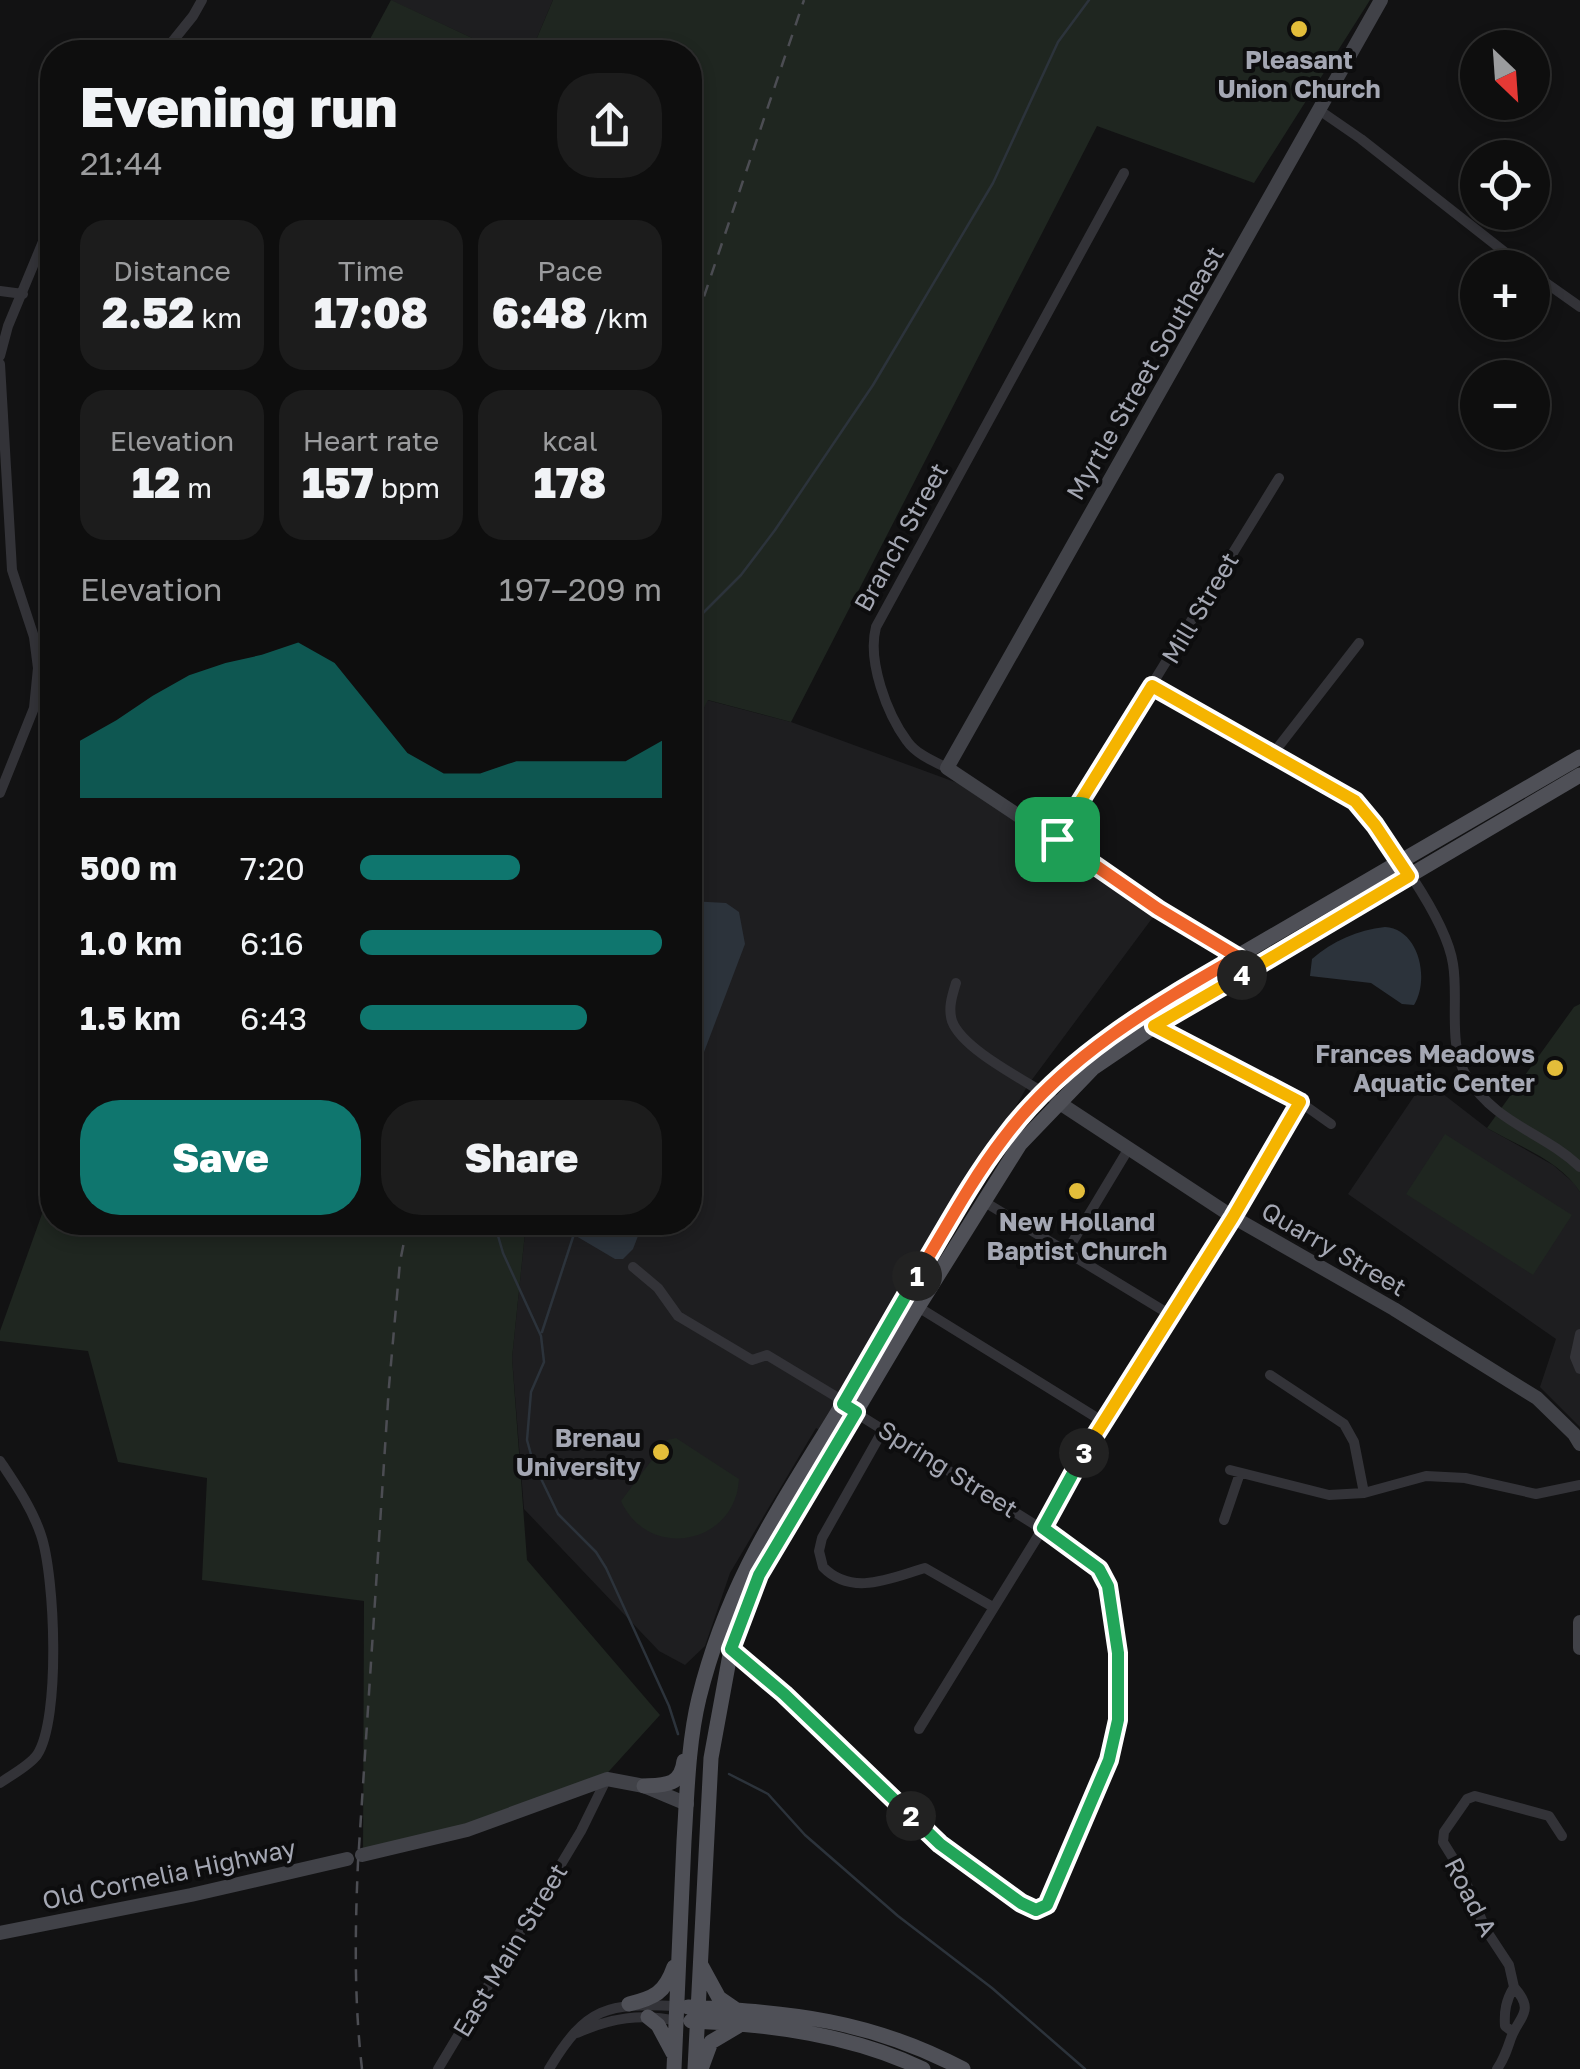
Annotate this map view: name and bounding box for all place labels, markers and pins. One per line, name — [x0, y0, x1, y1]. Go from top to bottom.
marker: Pleasant Union Church — [1288, 18, 1310, 40]
place label: Pleasant Union Church — [1217, 44, 1381, 104]
pin — [1015, 797, 1100, 882]
pin: 4 — [1217, 950, 1267, 1000]
place label: Frances Meadows Aquatic Center — [1315, 1038, 1535, 1098]
marker: Frances Meadows Aquatic Center — [1544, 1057, 1566, 1079]
marker: New Holland Baptist Church — [1066, 1180, 1088, 1202]
place label: New Holland Baptist Church — [987, 1206, 1167, 1266]
pin: 1 — [892, 1251, 942, 1301]
place label: Brenau University — [516, 1422, 641, 1482]
pin: 3 — [1059, 1428, 1109, 1478]
marker: Brenau University — [650, 1441, 672, 1463]
pin: 2 — [886, 1791, 936, 1841]

